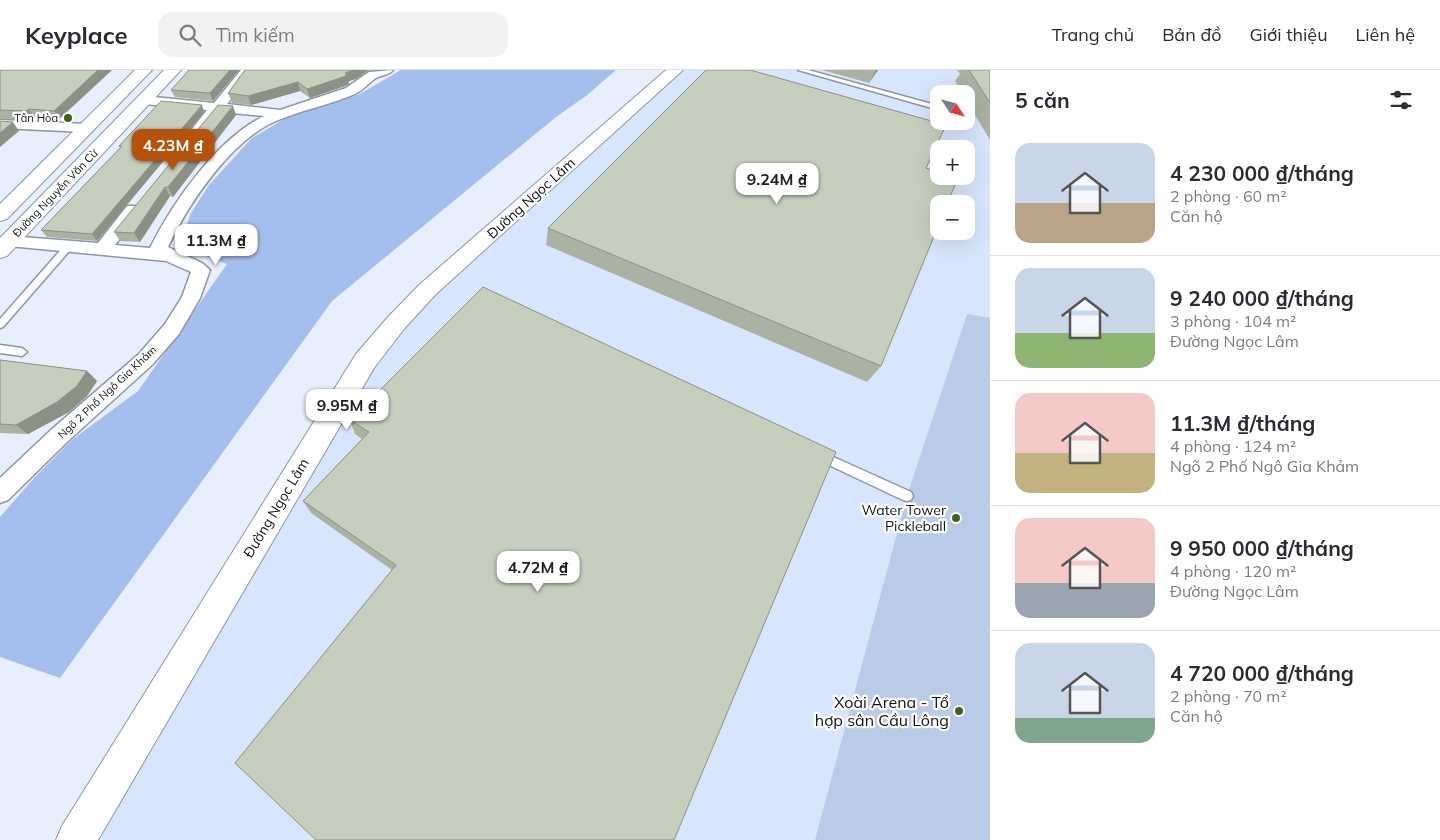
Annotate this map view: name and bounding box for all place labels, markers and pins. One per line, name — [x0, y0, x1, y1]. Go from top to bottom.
place label: Tân Hòa — [14, 111, 58, 125]
marker: Tân Hòa — [62, 112, 74, 124]
pin: 4.23M ₫ — [127, 128, 219, 171]
pin: 9.24M ₫ — [731, 162, 823, 205]
pin: 11.3M ₫ — [170, 224, 262, 266]
pin: 9.95M ₫ — [301, 388, 393, 431]
place label: Water Tower Pickleball — [862, 501, 947, 535]
marker: Water Tower Pickleball — [950, 512, 962, 524]
pin: 4.72M ₫ — [492, 550, 584, 593]
place label: Xoài Arena - Tổ hợp sân Cầu Lông — [815, 692, 949, 730]
marker: Xoài Arena - Tổ hợp sân Cầu Lông — [953, 705, 965, 717]

